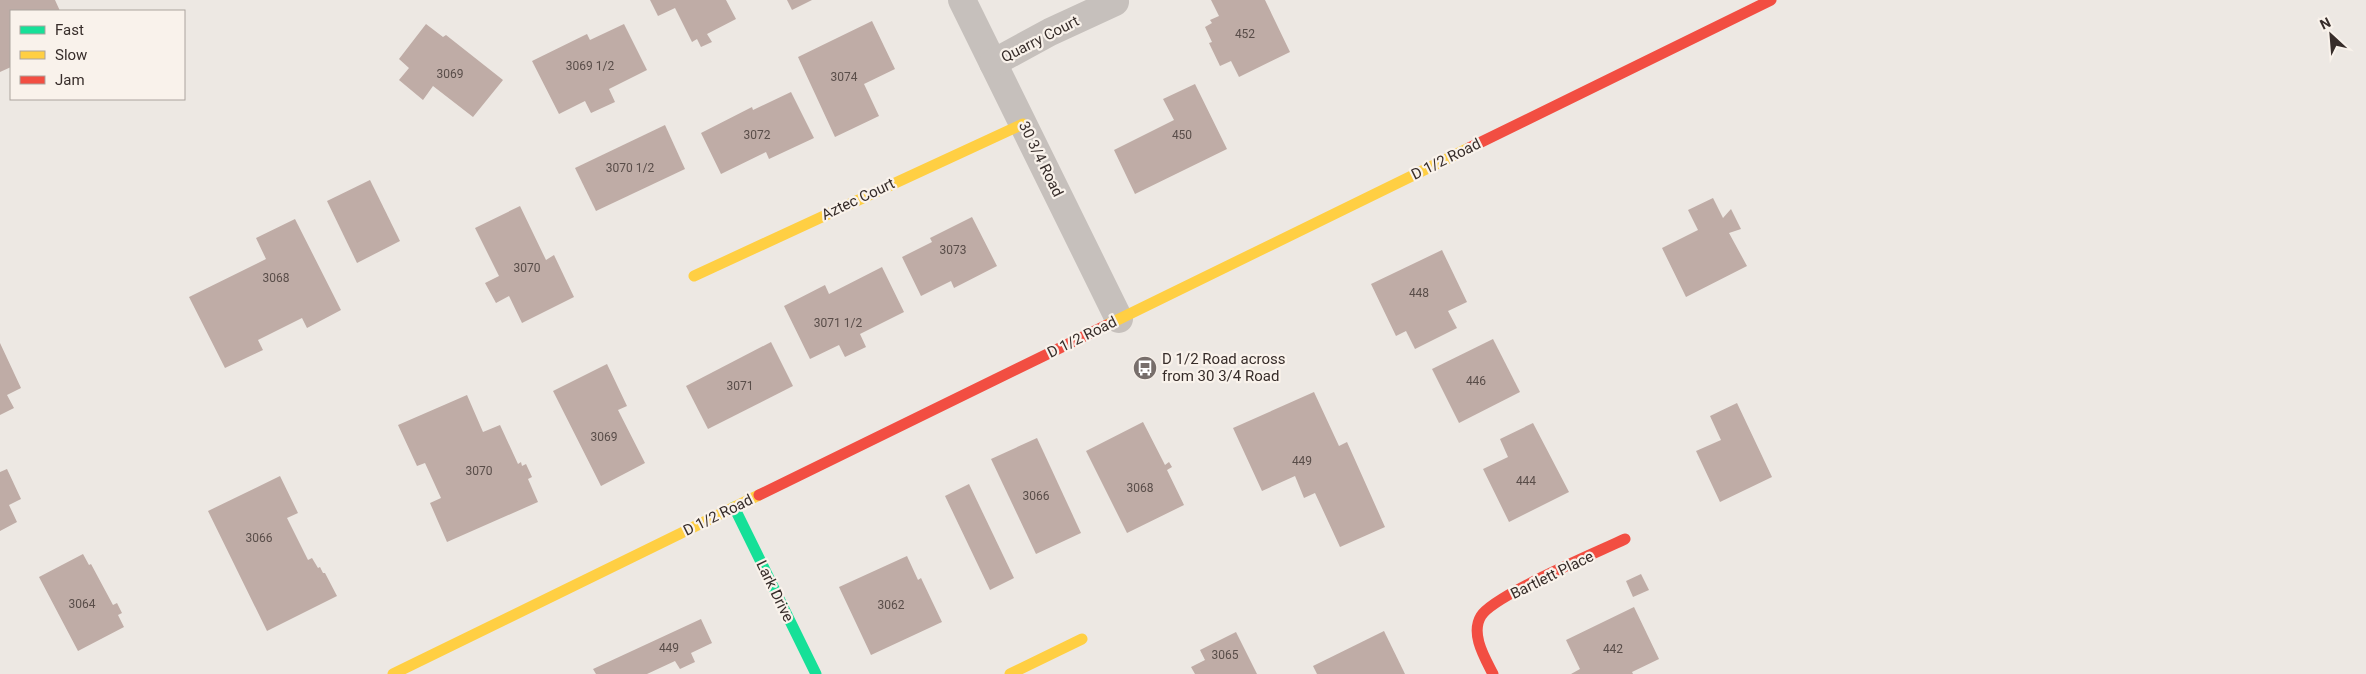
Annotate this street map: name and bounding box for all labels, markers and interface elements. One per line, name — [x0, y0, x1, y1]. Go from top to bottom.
legend — [10, 10, 185, 100]
north arrow — [2306, 10, 2356, 60]
street label: Quarry Court — [998, 12, 1082, 66]
text: N — [2317, 14, 2333, 33]
text: Fast — [55, 21, 84, 39]
house number: 452 — [1235, 27, 1255, 41]
text: Slow — [55, 46, 87, 64]
house number: 3069 1/2 — [566, 59, 614, 73]
house number: 3069 — [437, 67, 463, 81]
house number: 3074 — [831, 70, 858, 84]
text: Jam — [55, 71, 85, 89]
street label: 30 3/4 Road — [1015, 118, 1067, 200]
house number: 3072 — [744, 128, 771, 142]
house number: 450 — [1172, 128, 1192, 142]
street label: D 1/2 Road — [1408, 135, 1484, 183]
house number: 3070 1/2 — [606, 161, 654, 175]
street label: Aztec Court — [819, 174, 898, 224]
house number: 3073 — [940, 243, 966, 257]
house number: 3070 — [514, 261, 541, 275]
house number: 3068 — [263, 271, 290, 285]
house number: 448 — [1409, 286, 1429, 300]
street label: D 1/2 Road — [1044, 313, 1120, 361]
house number: 3071 1/2 — [814, 316, 862, 330]
place label: D 1/2 Road across from 30 3/4 Road — [1162, 350, 1285, 385]
bus stop icon: D 1/2 Road across from 30 3/4 Road — [1132, 355, 1158, 381]
house number: 446 — [1466, 374, 1486, 388]
house number: 3071 — [727, 379, 753, 393]
house number: 3069 — [591, 430, 617, 444]
house number: 449 — [1292, 454, 1312, 468]
house number: 3070 — [466, 464, 493, 478]
house number: 444 — [1516, 474, 1536, 488]
house number: 3068 — [1127, 481, 1154, 495]
house number: 3066 — [1023, 489, 1050, 503]
street label: D 1/2 Road — [680, 491, 756, 539]
house number: 3066 — [246, 531, 273, 545]
street label: Bartlett Place — [1508, 547, 1596, 603]
street label: Lark Drive — [752, 557, 798, 625]
house number: 3064 — [69, 597, 96, 611]
house number: 3062 — [878, 598, 905, 612]
house number: 449 — [659, 641, 679, 655]
house number: 442 — [1603, 642, 1623, 656]
house number: 3065 — [1212, 648, 1239, 662]

